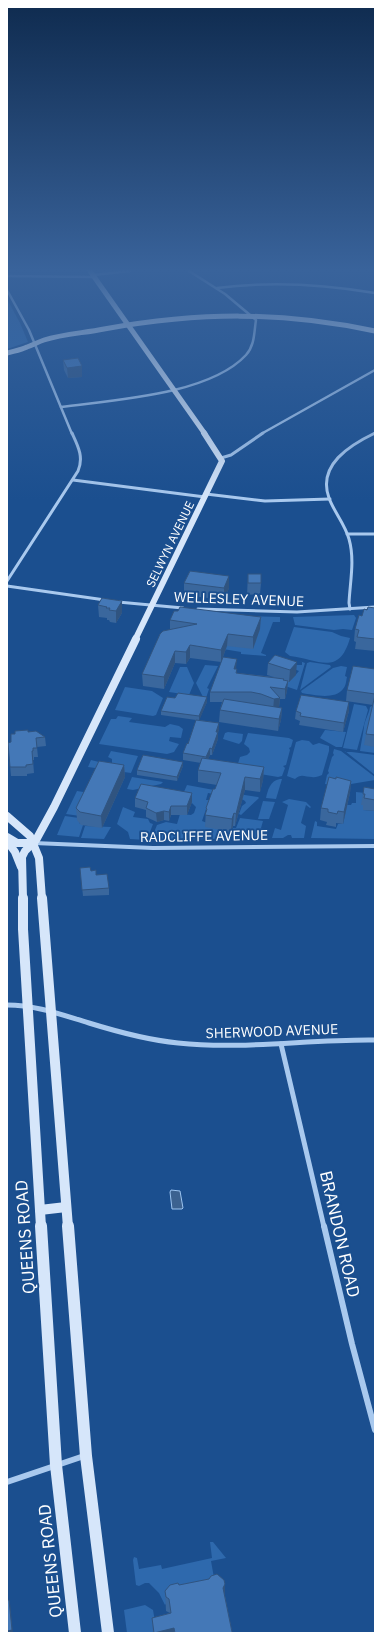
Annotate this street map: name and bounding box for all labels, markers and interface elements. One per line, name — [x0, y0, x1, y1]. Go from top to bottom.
street label: SELWYN AVENUE — [143, 498, 197, 590]
street label: WELLESLEY AVENUE — [174, 588, 304, 610]
street label: RADCLIFFE AVENUE — [140, 826, 268, 846]
street label: SHERWOOD AVENUE — [205, 1020, 339, 1042]
street label: BRANDON ROAD — [315, 1169, 365, 1299]
street label: QUEENS ROAD — [10, 1179, 40, 1295]
street label: QUEENS ROAD — [33, 1503, 67, 1619]

